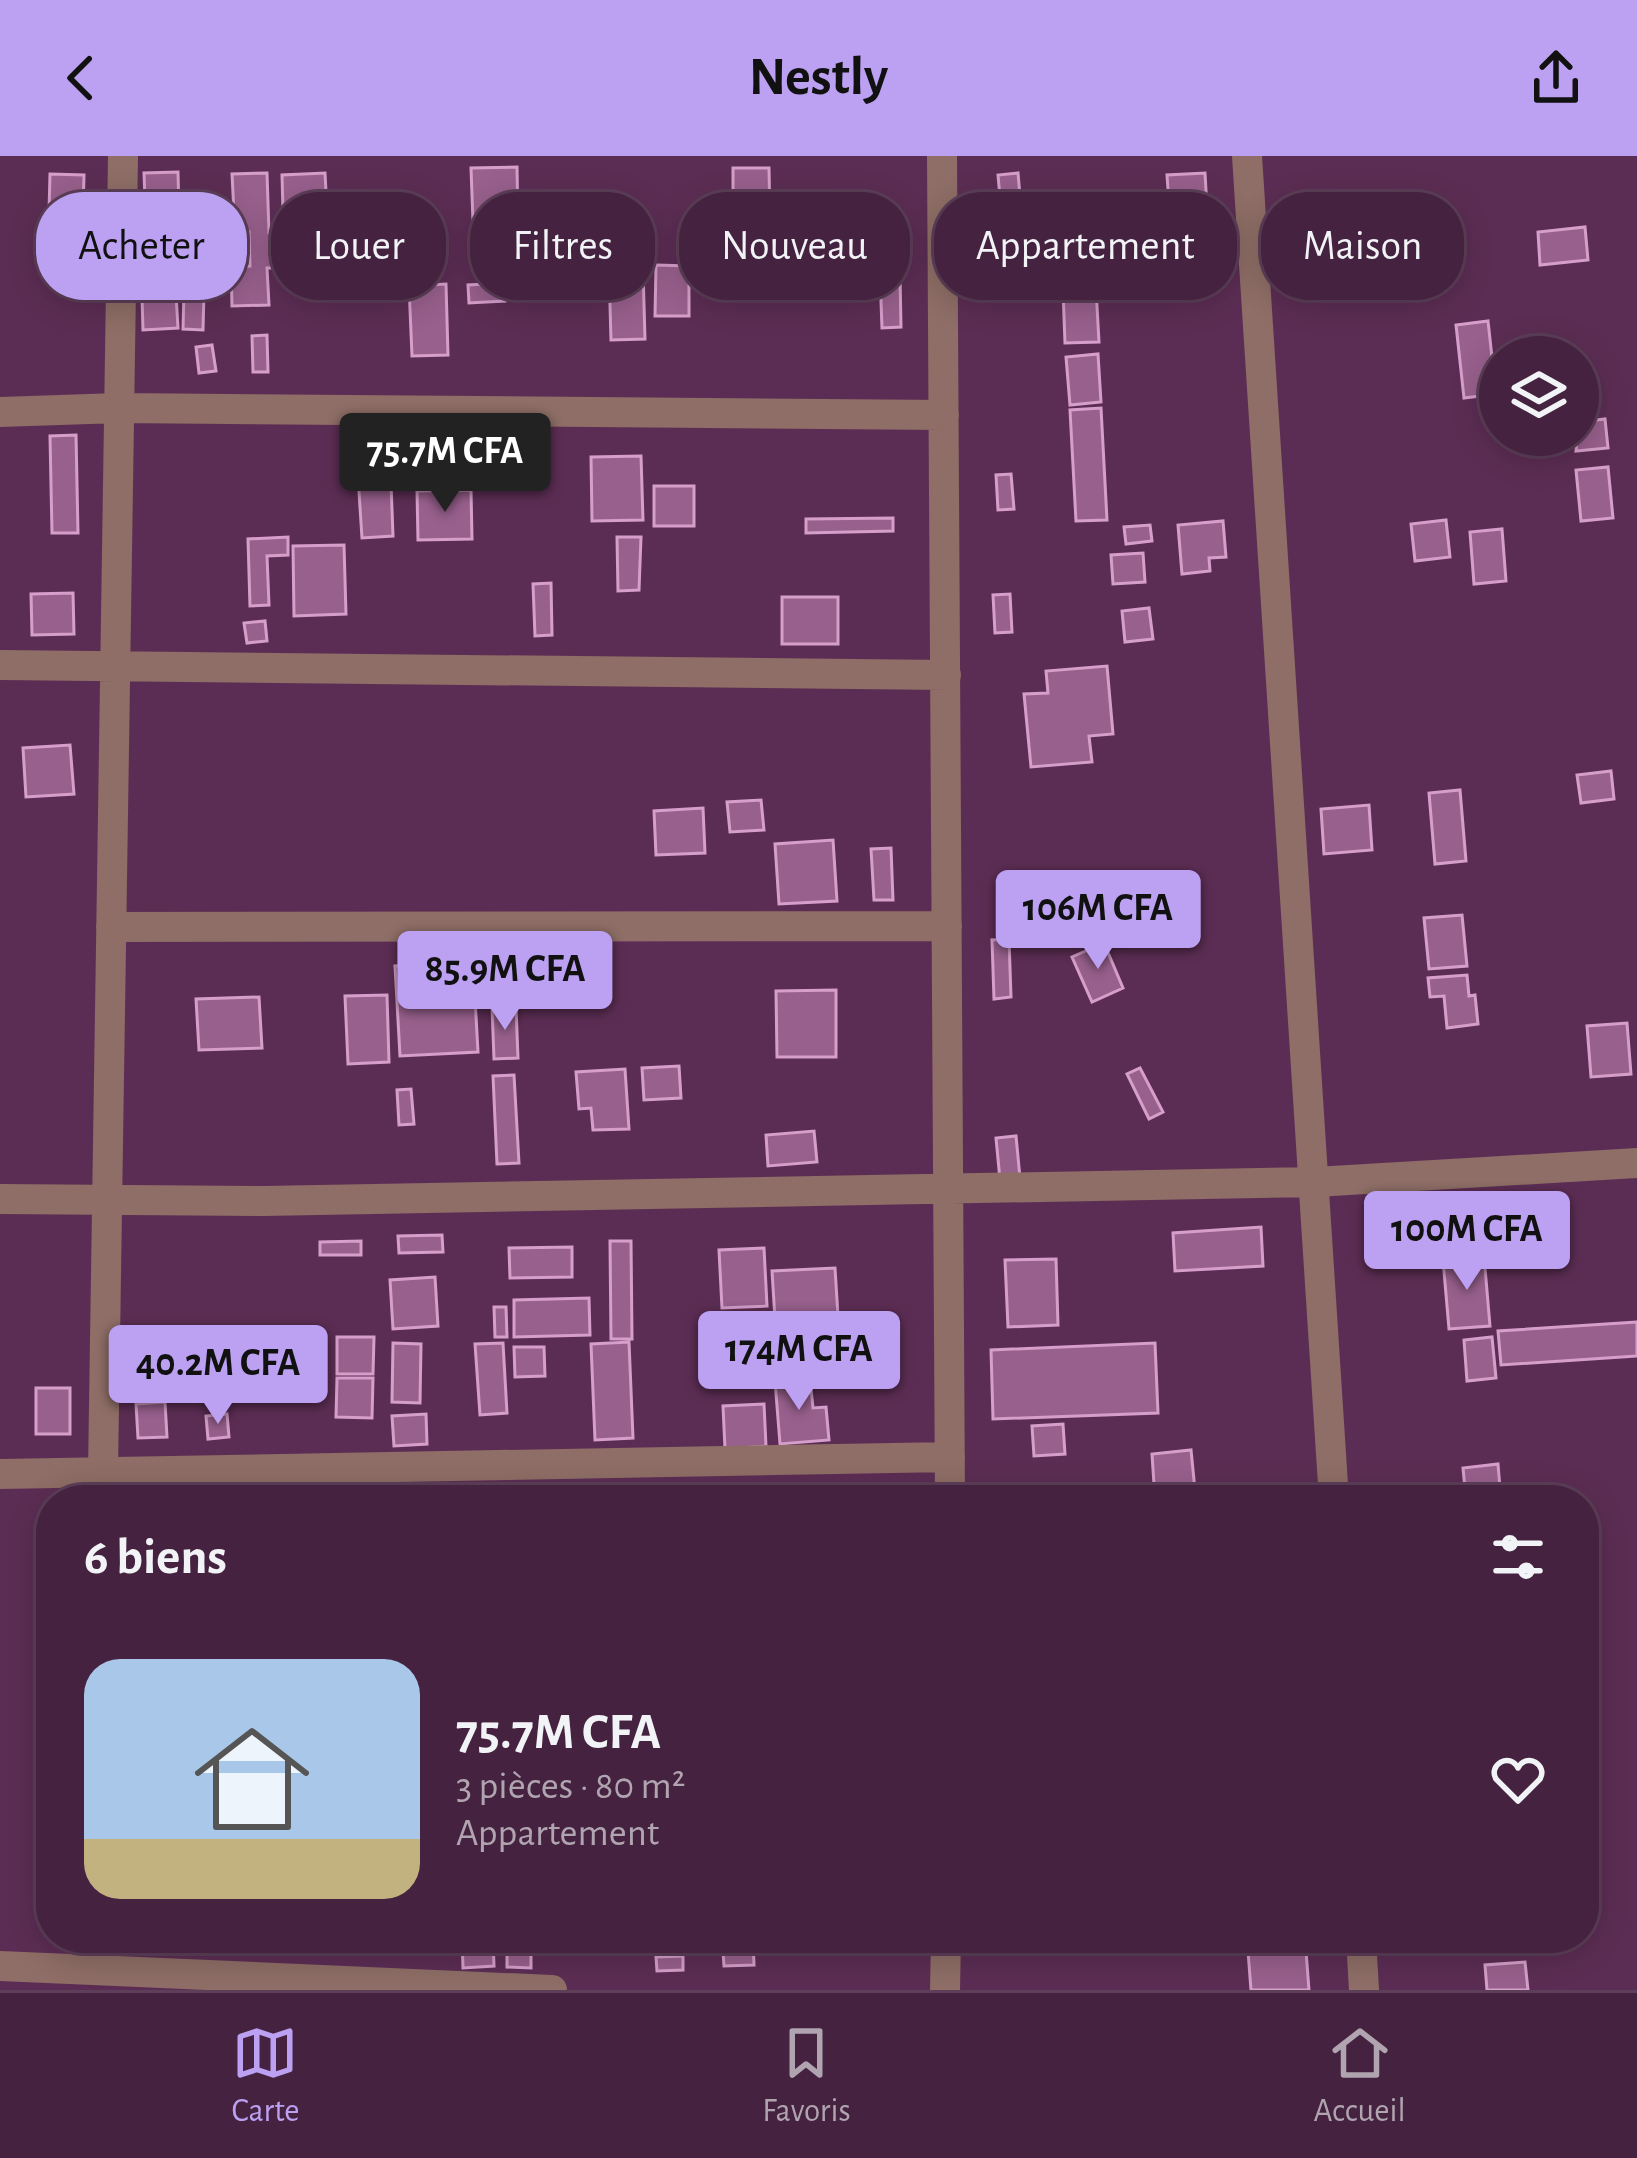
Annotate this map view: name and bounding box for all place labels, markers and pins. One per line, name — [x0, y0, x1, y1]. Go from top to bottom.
pin: 75.7M CFA — [308, 413, 582, 515]
pin: 106M CFA — [974, 870, 1222, 972]
pin: 85.9M CFA — [368, 931, 642, 1033]
pin: 100M CFA — [1343, 1191, 1591, 1293]
pin: 174M CFA — [675, 1311, 923, 1413]
pin: 40.2M CFA — [81, 1325, 355, 1427]

